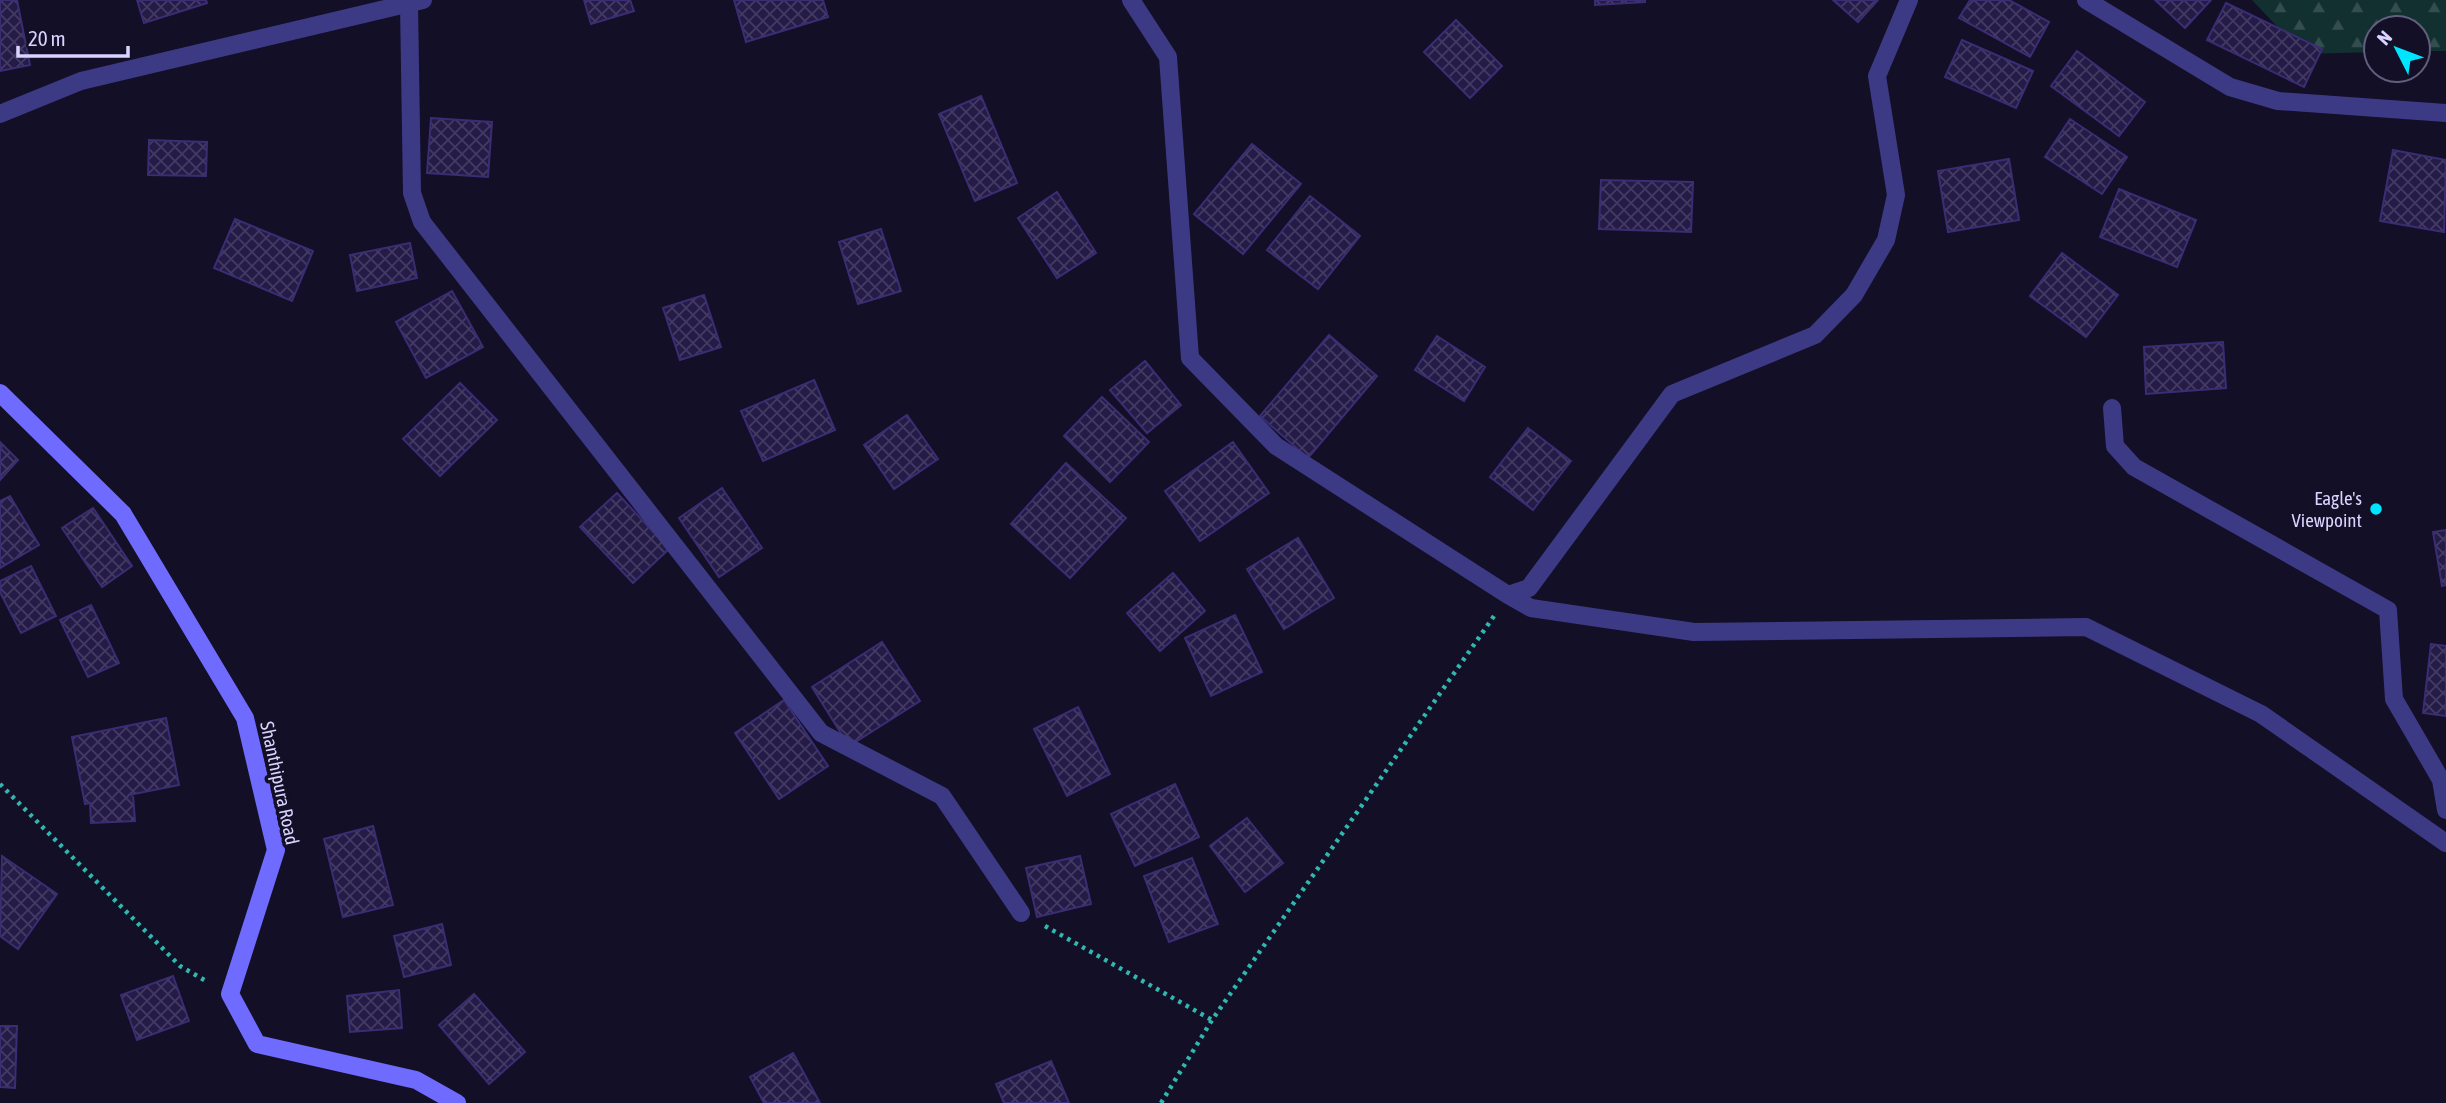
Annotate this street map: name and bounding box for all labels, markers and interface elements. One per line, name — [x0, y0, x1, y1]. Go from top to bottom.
scale bar — [18, 14, 128, 58]
north arrow — [2362, 14, 2432, 84]
text: 20 m — [28, 26, 66, 50]
text: N — [2372, 26, 2396, 49]
place label: Eagle's Viewpoint — [2292, 487, 2362, 531]
marker: Eagle's Viewpoint — [2368, 501, 2384, 517]
street label: Shanthipura Road — [256, 719, 304, 847]

